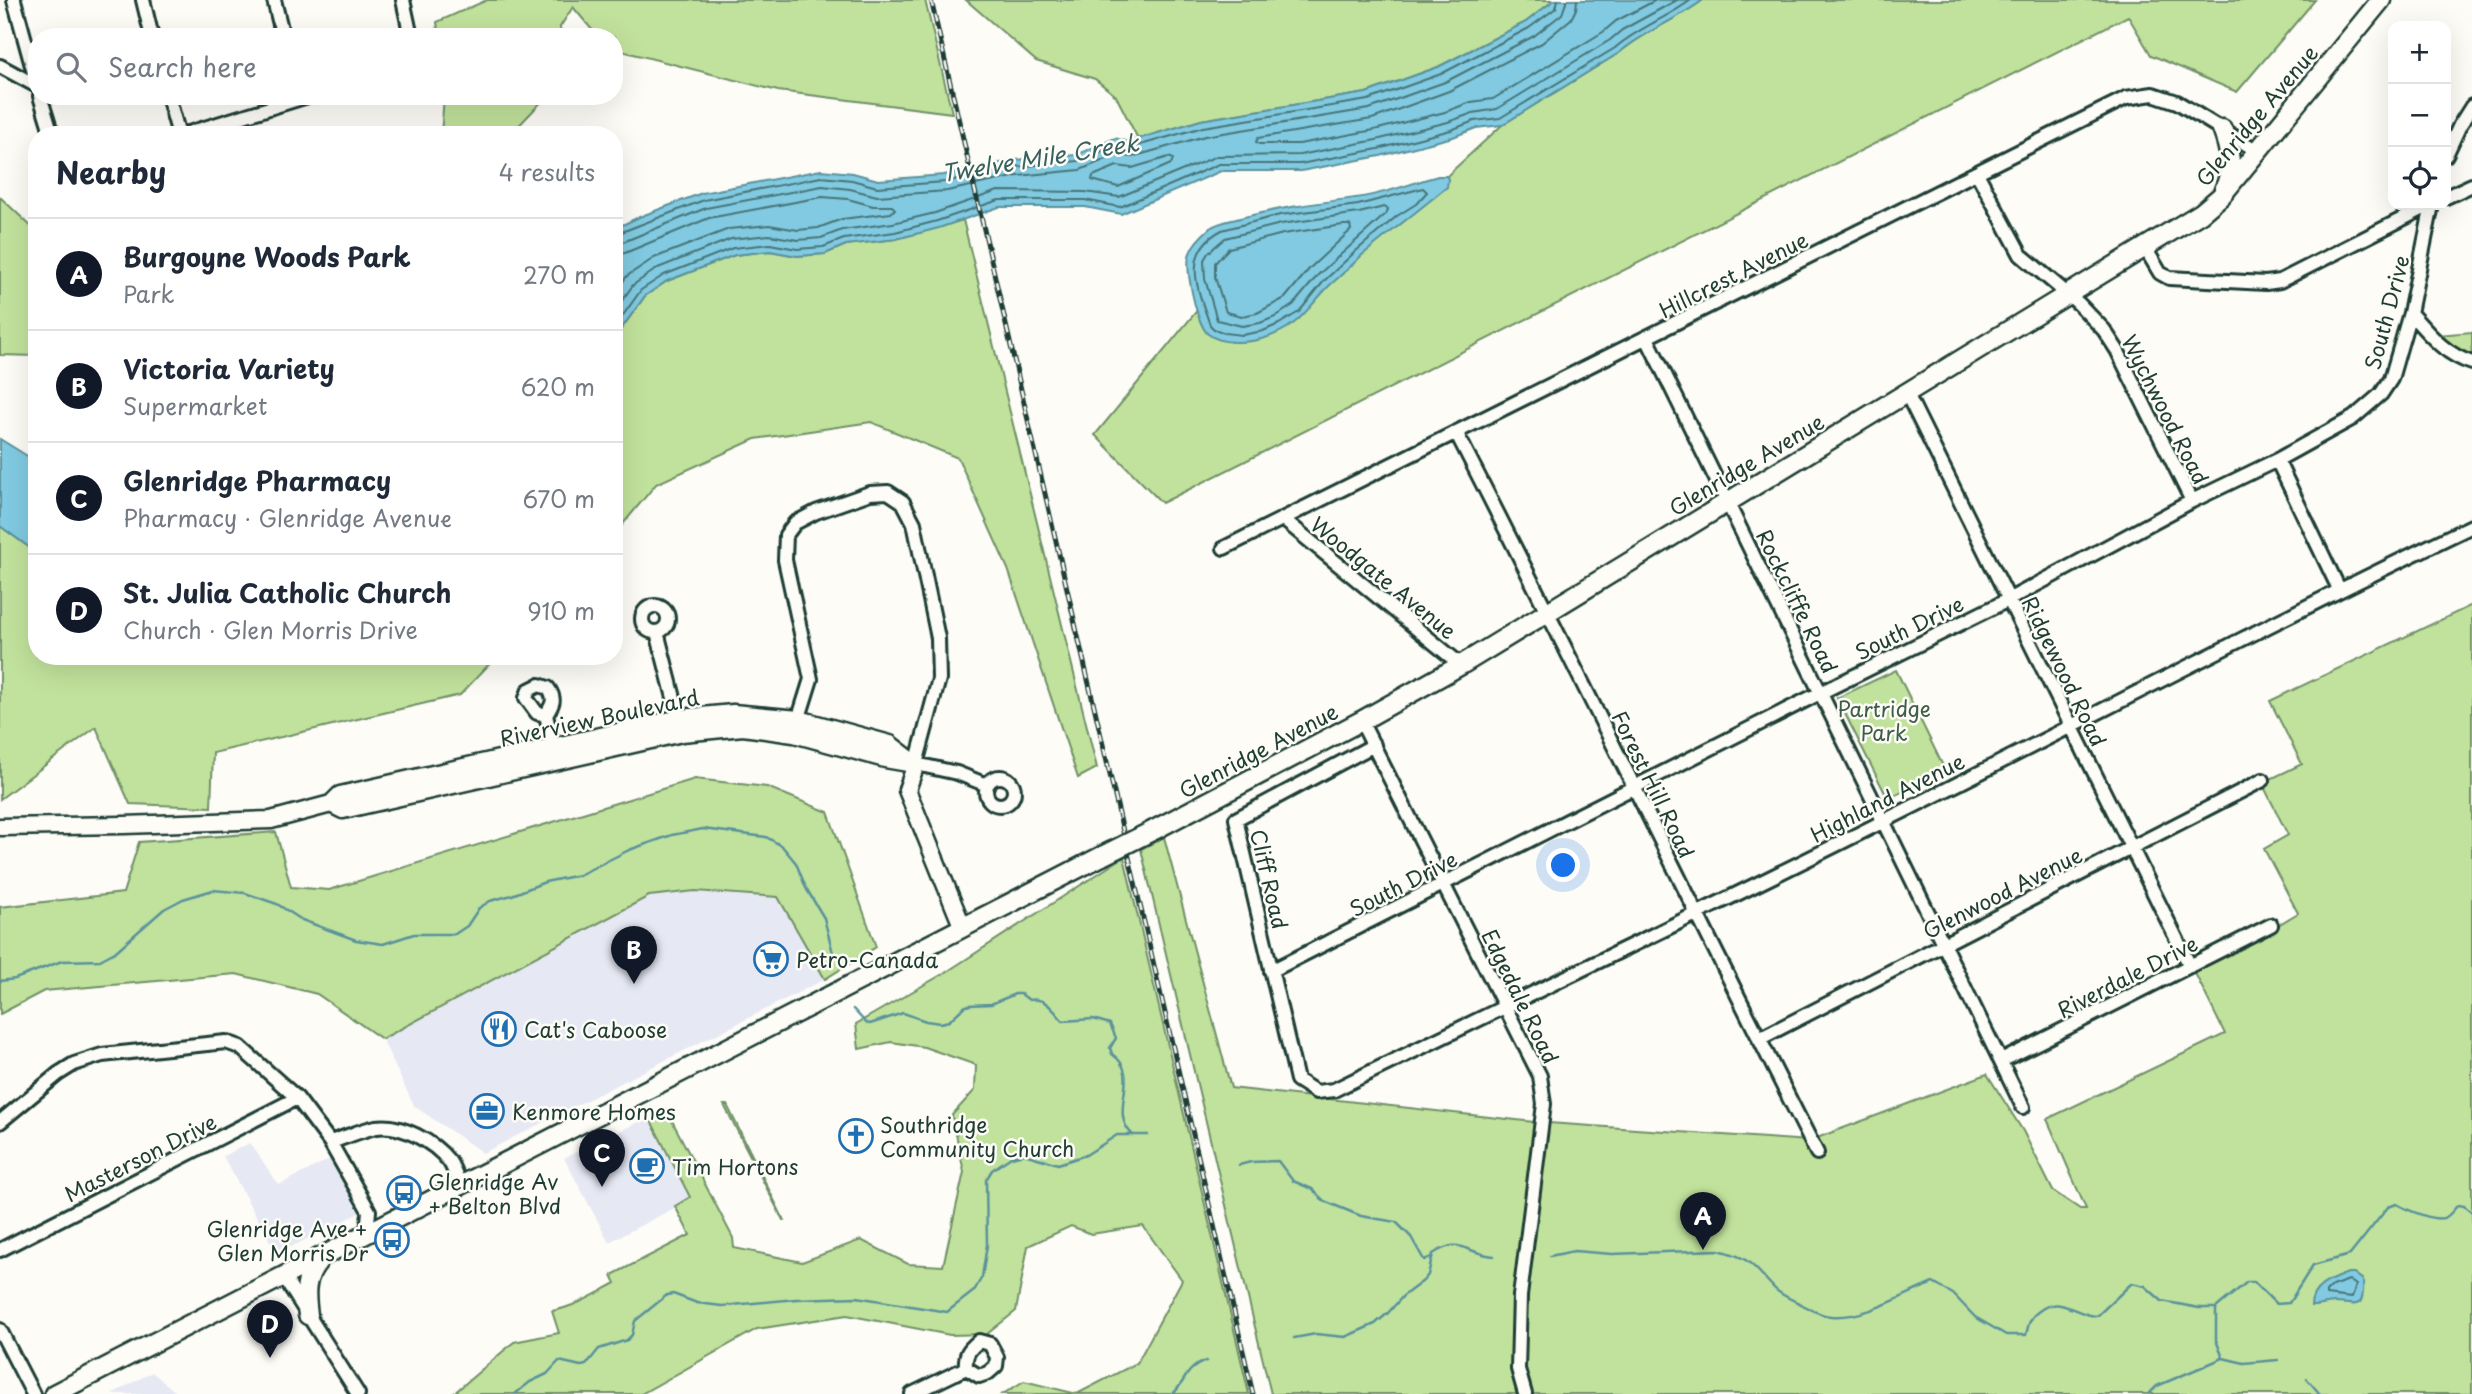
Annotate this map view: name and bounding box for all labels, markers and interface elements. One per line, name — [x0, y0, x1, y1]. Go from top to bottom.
map controls — [2388, 21, 2451, 210]
button: + — [2388, 21, 2451, 84]
search box — [28, 28, 623, 105]
street label: Glenridge Avenue — [2187, 37, 2325, 193]
text: Search here — [108, 47, 257, 86]
icon: search — [52, 48, 90, 86]
button: − — [2388, 84, 2451, 147]
water label: Twelve Mile Creek — [939, 124, 1142, 190]
button: locate — [2388, 147, 2451, 210]
text: Nearby — [56, 149, 166, 194]
text: 4 results — [499, 154, 595, 189]
street label: Hillcrest Avenue — [1653, 223, 1813, 325]
text: Burgoyne Woods Park — [123, 237, 411, 276]
street label: South Drive — [2355, 251, 2417, 373]
text: A — [70, 257, 88, 292]
text: 270 m — [523, 257, 595, 292]
text: Park — [123, 276, 174, 311]
street label: Wychwood Road — [2114, 328, 2218, 490]
text: Victoria Variety — [123, 349, 335, 388]
text: B — [71, 369, 87, 404]
text: 620 m — [521, 369, 595, 404]
text: Supermarket — [123, 388, 267, 423]
street label: Glenridge Avenue — [1662, 405, 1830, 523]
text: Glenridge Pharmacy — [123, 461, 391, 500]
text: C — [70, 481, 88, 516]
text: 670 m — [523, 481, 595, 516]
text: Pharmacy · Glenridge Avenue — [123, 500, 452, 535]
street label: Woodgate Avenue — [1304, 508, 1464, 646]
street label: Rockcliffe Road — [1749, 524, 1847, 678]
text: St. Julia Catholic Church — [123, 573, 451, 612]
street label: South Drive — [1849, 587, 1969, 667]
street label: Ridgewood Road — [2015, 590, 2115, 752]
text: D — [70, 593, 88, 628]
text: 910 m — [527, 593, 595, 628]
text: Church · Glen Morris Drive — [123, 612, 418, 647]
street label: Riverview Boulevard — [496, 680, 702, 754]
park label: Partridge Park — [1837, 692, 1931, 748]
street label: Glenridge Avenue — [1173, 695, 1343, 805]
street label: Forest Hill Road — [1604, 705, 1704, 863]
street label: Highland Avenue — [1804, 744, 1970, 850]
street label: Cliff Road — [1243, 826, 1297, 932]
street label: Glenwood Avenue — [1917, 838, 2087, 946]
street label: South Drive — [1344, 842, 1462, 924]
your location — [1546, 848, 1580, 882]
street label: Edgedale Road — [1475, 923, 1567, 1069]
pin: B — [611, 926, 657, 984]
street label: Riverdale Drive — [2051, 927, 2203, 1025]
supermarket icon: Petro-Canada — [752, 940, 790, 978]
place label: Petro-Canada — [796, 943, 939, 975]
restaurant icon: Cat's Caboose — [480, 1010, 518, 1048]
place label: Cat's Caboose — [524, 1013, 667, 1045]
office icon: Kenmore Homes — [468, 1092, 506, 1130]
place label: Kenmore Homes — [512, 1095, 676, 1127]
street label: Masterson Drive — [58, 1105, 222, 1209]
place label: Southridge Community Church — [880, 1108, 1074, 1164]
church icon: Southridge Community Church — [837, 1117, 875, 1155]
pin: C — [579, 1129, 625, 1187]
cafe icon: Tim Hortons — [628, 1147, 666, 1185]
place label: Tim Hortons — [672, 1150, 798, 1182]
place label: Glenridge Av + Belton Blvd — [428, 1165, 561, 1221]
bus stop icon: Glenridge Av + Belton Blvd — [385, 1174, 423, 1212]
pin: A — [1680, 1192, 1726, 1250]
place label: Glenridge Ave + Glen Morris Dr — [206, 1212, 368, 1268]
bus stop icon: Glenridge Ave + Glen Morris Dr — [373, 1221, 411, 1259]
pin: D — [247, 1300, 293, 1358]

